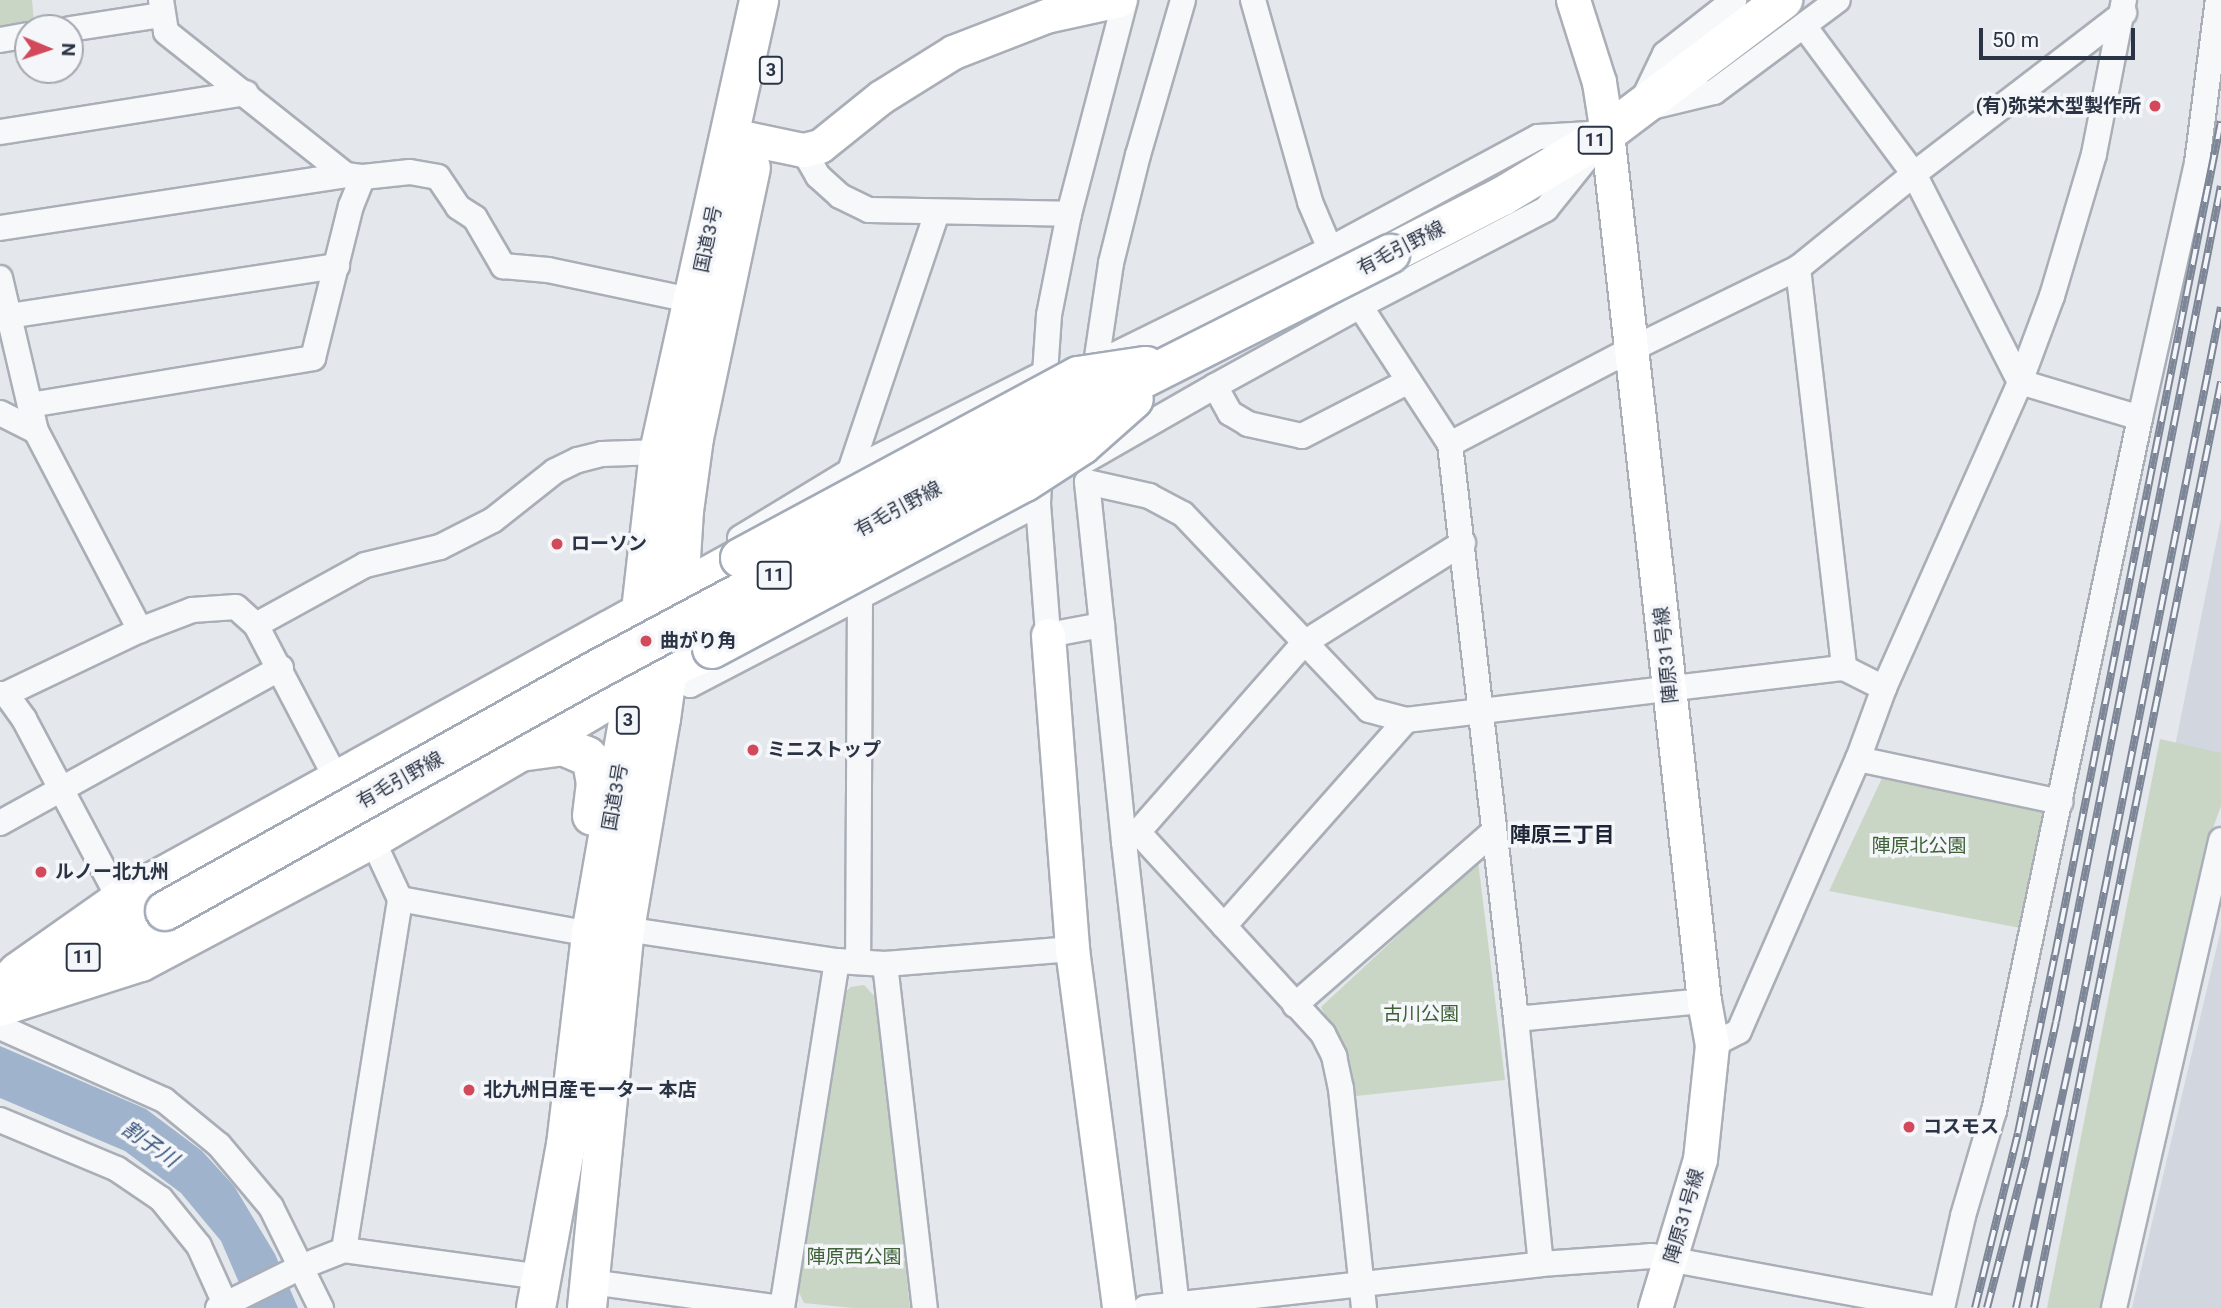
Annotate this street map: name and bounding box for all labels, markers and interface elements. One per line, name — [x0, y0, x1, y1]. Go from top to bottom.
north arrow — [14, 14, 84, 84]
scale bar — [1983, 14, 2139, 58]
text: 50 m — [1992, 28, 2039, 52]
text: N — [57, 43, 80, 57]
road number: 3 — [759, 56, 783, 84]
place label: (有)弥栄木型製作所 — [1976, 95, 2141, 117]
marker: (有)弥栄木型製作所 — [2147, 98, 2163, 114]
road number: 11 — [1578, 125, 1612, 154]
street label: 国道3号 — [690, 204, 726, 274]
street label: 有毛引野線 — [1354, 216, 1448, 280]
street label: 有毛引野線 — [851, 477, 945, 541]
place label: ローソン — [571, 533, 647, 555]
marker: ローソン — [549, 536, 565, 552]
road number: 11 — [756, 560, 792, 590]
street label: 陣原31号線 — [1650, 605, 1682, 705]
place label: 曲がり角 — [660, 630, 736, 652]
marker: 曲がり角 — [638, 633, 654, 649]
road number: 3 — [616, 706, 640, 734]
place label: ミニストップ — [767, 739, 881, 761]
marker: ミニストップ — [745, 742, 761, 758]
street label: 有毛引野線 — [353, 747, 447, 813]
street label: 国道3号 — [598, 762, 632, 832]
district label: 陣原三丁目 — [1510, 822, 1614, 848]
park label: 陣原北公園 — [1872, 835, 1966, 857]
place label: ルノー北九州 — [55, 861, 169, 883]
marker: ルノー北九州 — [33, 864, 49, 880]
road number: 11 — [66, 942, 100, 972]
park label: 古川公園 — [1383, 1003, 1459, 1025]
place label: 北九州日産モーター 本店 — [483, 1079, 697, 1101]
marker: 北九州日産モーター 本店 — [461, 1082, 477, 1098]
water label: 割子川 — [117, 1116, 183, 1172]
place label: コスモス — [1923, 1116, 1999, 1138]
marker: コスモス — [1901, 1119, 1917, 1135]
street label: 陣原31号線 — [1660, 1166, 1708, 1266]
park label: 陣原西公園 — [807, 1246, 901, 1268]

